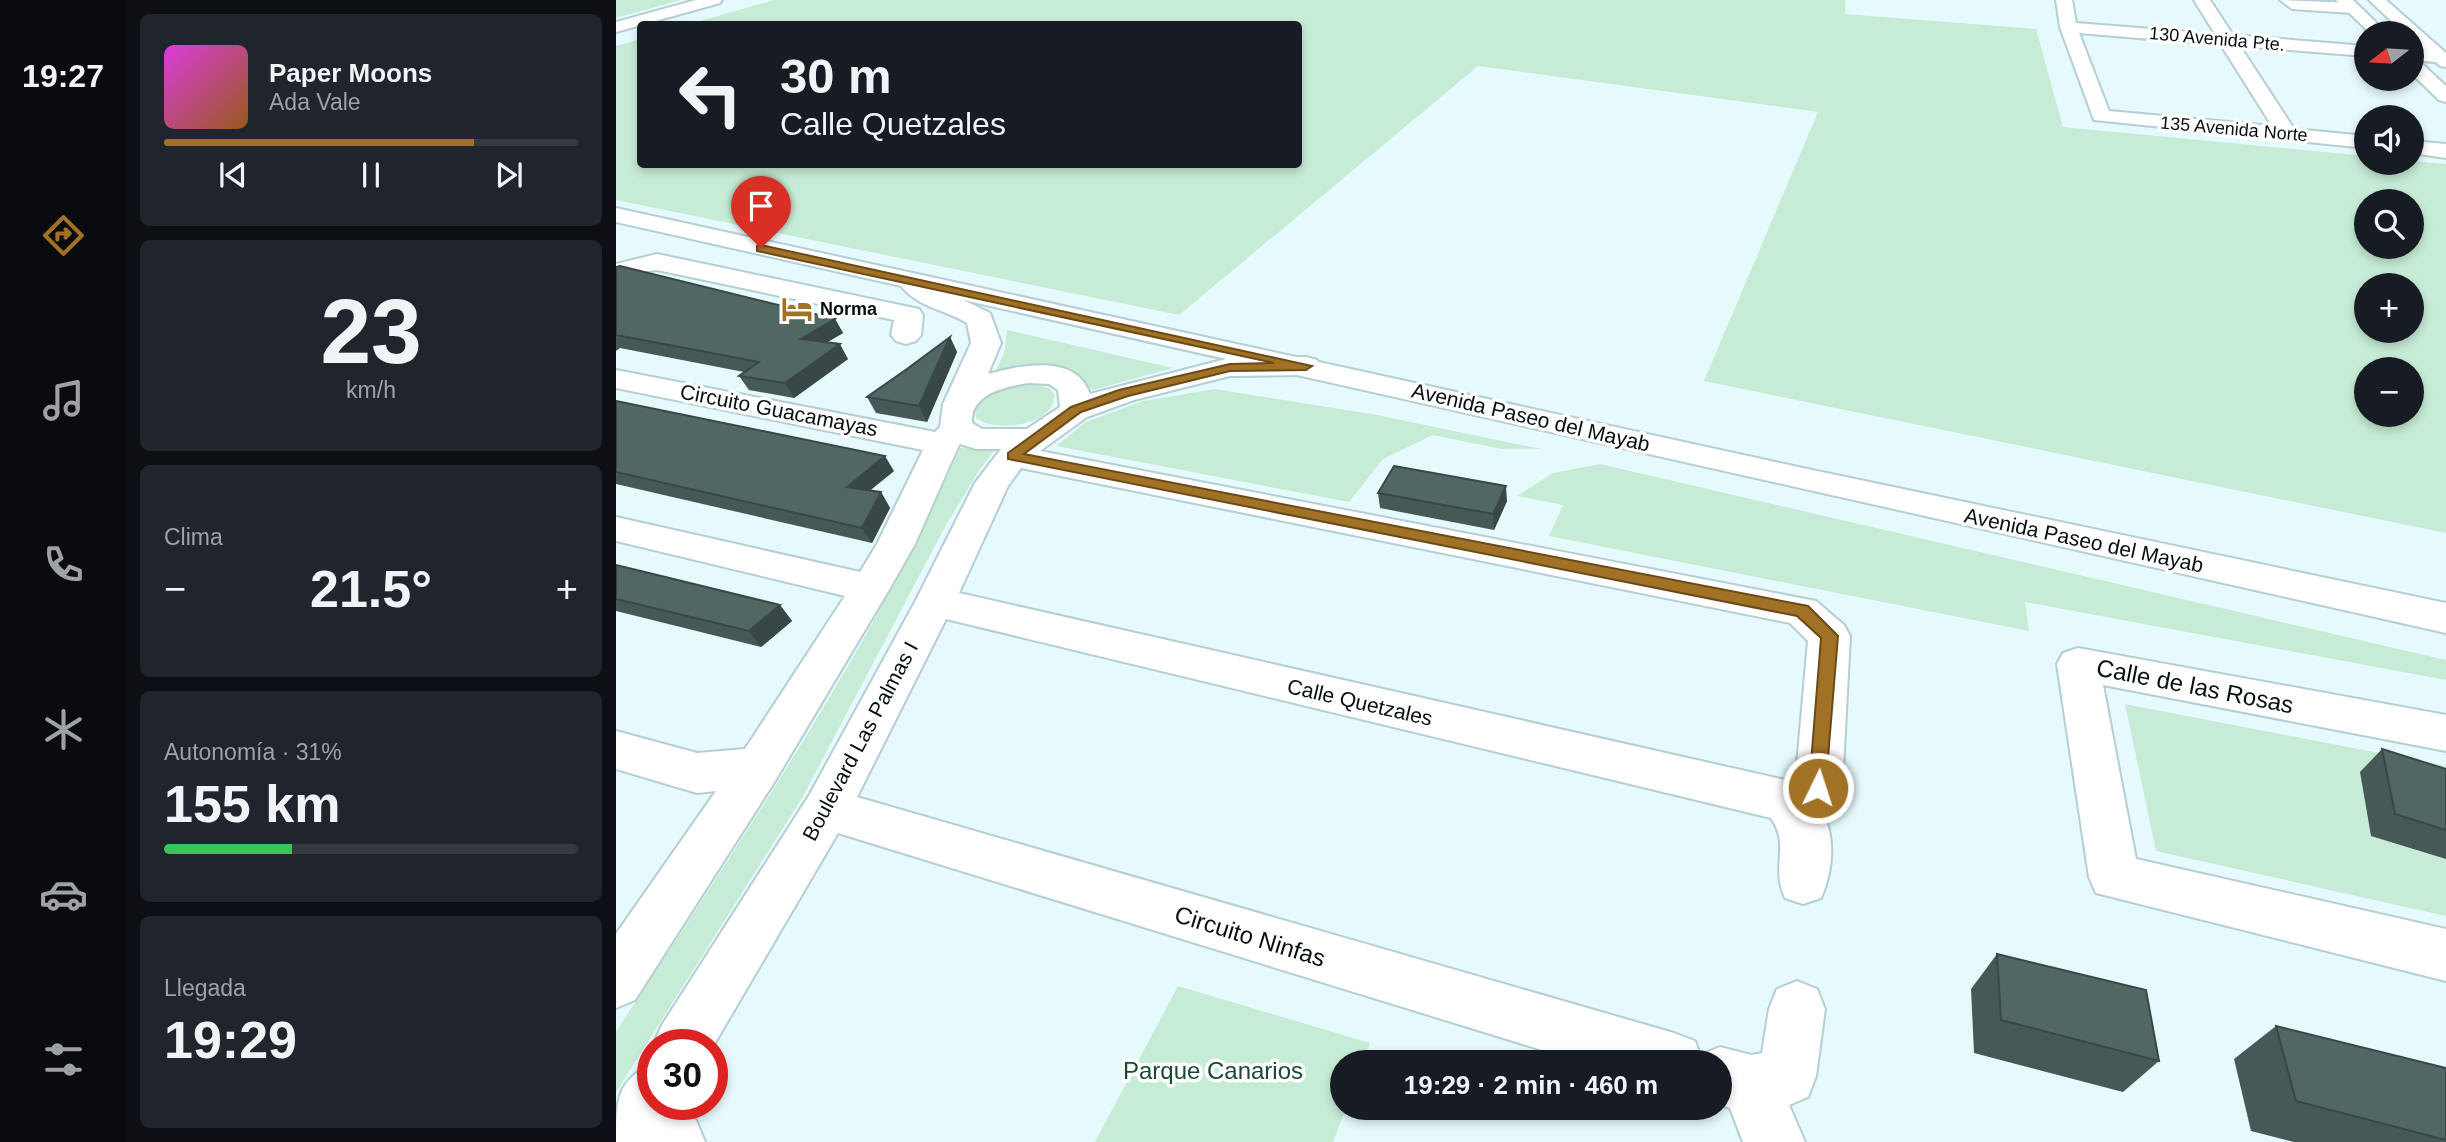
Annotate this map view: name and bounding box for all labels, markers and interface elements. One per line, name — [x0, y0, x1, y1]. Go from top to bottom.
north arrow — [2354, 21, 2424, 91]
map controls — [2354, 21, 2424, 427]
street label: 130 Avenida Pte. — [2148, 23, 2286, 55]
icon: left — [665, 49, 756, 140]
text: 30 m — [780, 49, 892, 103]
text: 19:27 — [22, 58, 104, 94]
text: Paper Moons — [269, 58, 432, 88]
text: Ada Vale — [269, 89, 361, 115]
button: sound — [2354, 105, 2424, 175]
text: Calle Quetzales — [780, 106, 1006, 142]
street label: 135 Avenida Norte — [2160, 113, 2308, 145]
icon: previous — [214, 156, 252, 194]
icon: pause — [352, 156, 390, 194]
icon: next — [490, 156, 528, 194]
pin — [731, 176, 791, 248]
icon: arrive — [742, 187, 780, 225]
button: search — [2354, 189, 2424, 259]
icon: directions — [39, 211, 88, 260]
button: + — [2354, 273, 2424, 343]
text: 23 — [320, 281, 422, 382]
hotel icon: Norma — [780, 292, 814, 326]
place label: Norma — [820, 299, 878, 319]
button: − — [2354, 357, 2424, 427]
icon: music — [39, 376, 88, 425]
text: km/h — [346, 377, 396, 403]
street label: Avenida Paseo del Mayab — [1410, 378, 1652, 456]
street label: Circuito Guacamayas — [678, 380, 880, 440]
street label: Avenida Paseo del Mayab — [1962, 503, 2206, 577]
text: Clima — [164, 524, 223, 550]
icon: phone — [39, 540, 88, 589]
text: 21.5° — [310, 560, 432, 618]
text: − — [164, 568, 186, 610]
text: + — [556, 568, 578, 610]
street label: Boulevard Las Palmas I — [798, 638, 922, 844]
street label: Calle de las Rosas — [2094, 654, 2296, 718]
street label: Calle Quetzales — [1285, 674, 1435, 730]
icon: climate — [39, 705, 88, 754]
text: Autonomía · 31% — [164, 739, 342, 765]
position arrow — [1781, 751, 1855, 825]
text: 155 km — [164, 775, 340, 833]
icon: car — [39, 870, 88, 919]
street label: Circuito Ninfas — [1171, 900, 1329, 972]
text: Llegada — [164, 975, 246, 1001]
text: 19:29 — [164, 1011, 297, 1069]
speed limit sign: 30 — [637, 1029, 728, 1120]
icon: filters — [39, 1035, 88, 1084]
park label: Parque Canarios — [1123, 1057, 1303, 1084]
text: 19:29 · 2 min · 460 m — [1404, 1070, 1658, 1100]

